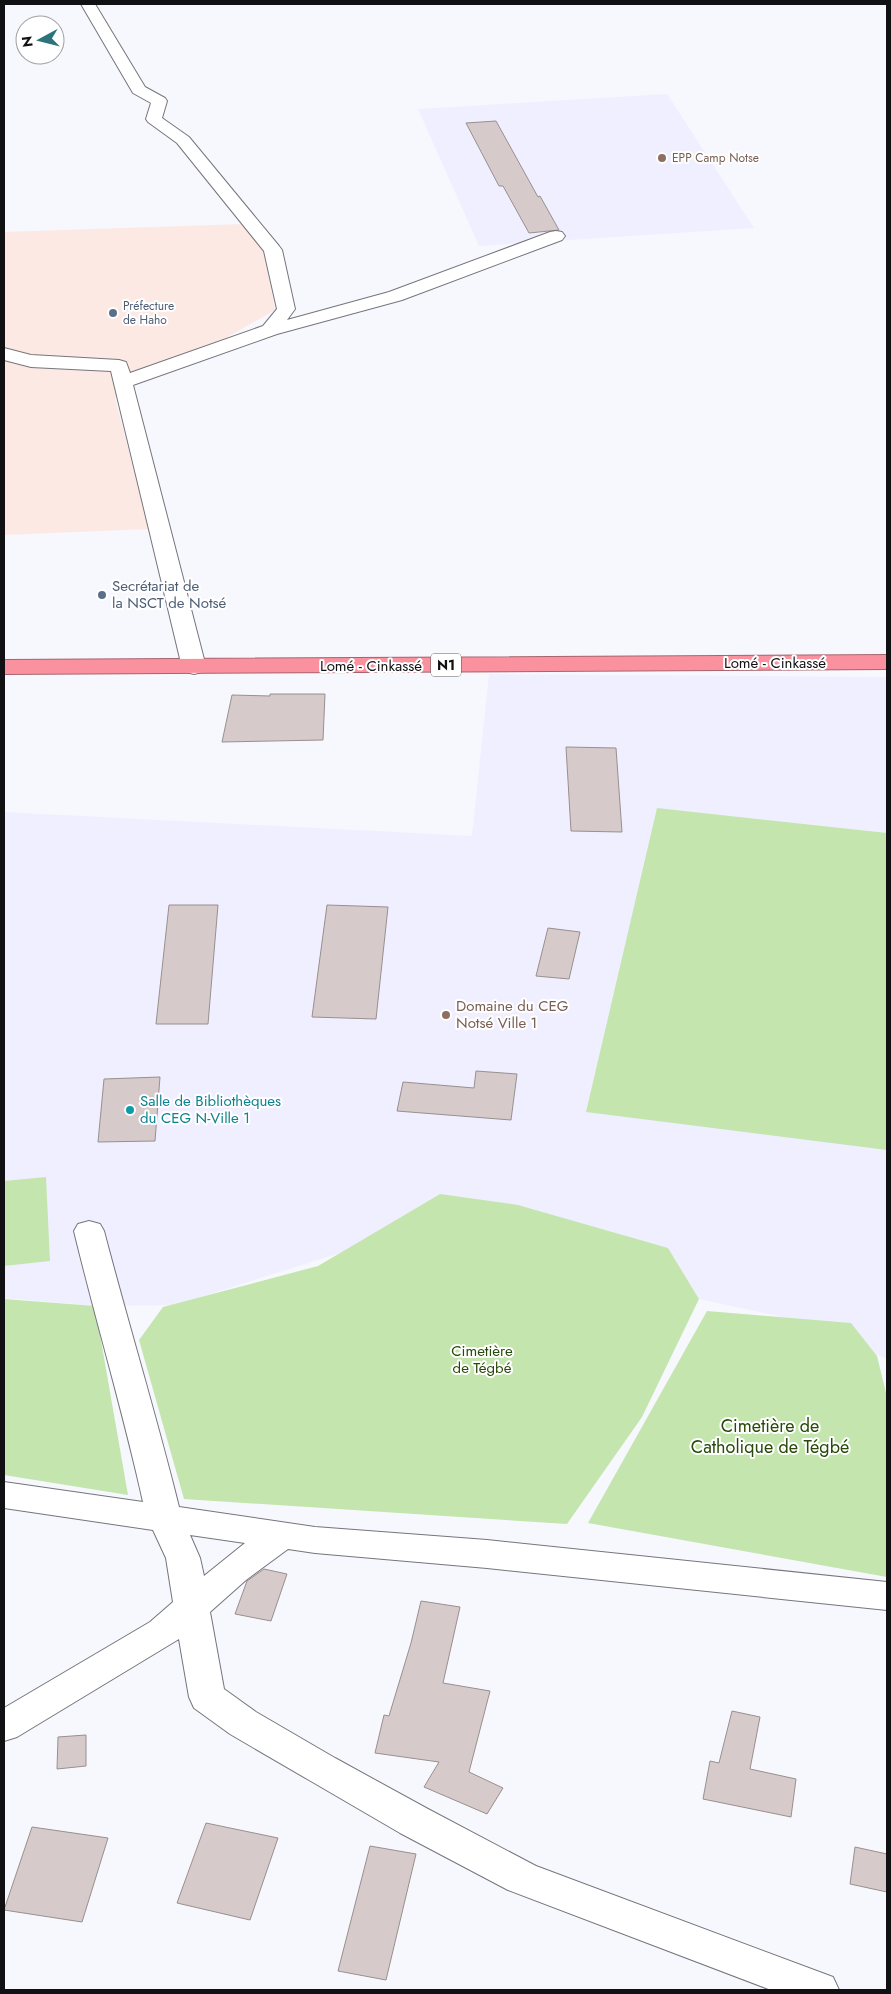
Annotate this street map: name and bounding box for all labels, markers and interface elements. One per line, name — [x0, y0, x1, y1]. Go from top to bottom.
north arrow — [15, 15, 65, 65]
text: N — [16, 35, 38, 48]
place label: EPP Camp Notse — [672, 149, 759, 167]
marker: EPP Camp Notse — [656, 152, 668, 164]
place label: Préfecture de Haho — [123, 297, 174, 329]
marker: Préfecture de Haho — [107, 307, 119, 319]
place label: Secrétariat de la NSCT de Notsé — [112, 575, 227, 614]
marker: Secrétariat de la NSCT de Notsé — [96, 589, 108, 601]
street label: Lomé - Cinkassé — [724, 652, 826, 674]
road number: N1 — [431, 654, 461, 676]
street label: Lomé - Cinkassé — [320, 655, 422, 677]
place label: Domaine du CEG Notsé Ville 1 — [456, 995, 568, 1034]
marker: Domaine du CEG Notsé Ville 1 — [440, 1009, 452, 1021]
place label: Salle de Bibliothèques du CEG N-Ville 1 — [140, 1090, 281, 1129]
marker: Salle de Bibliothèques du CEG N-Ville 1 — [124, 1104, 136, 1116]
park label: Cimetière de Tégbé — [451, 1340, 513, 1379]
park label: Cimetière de Catholique de Tégbé — [691, 1413, 849, 1460]

